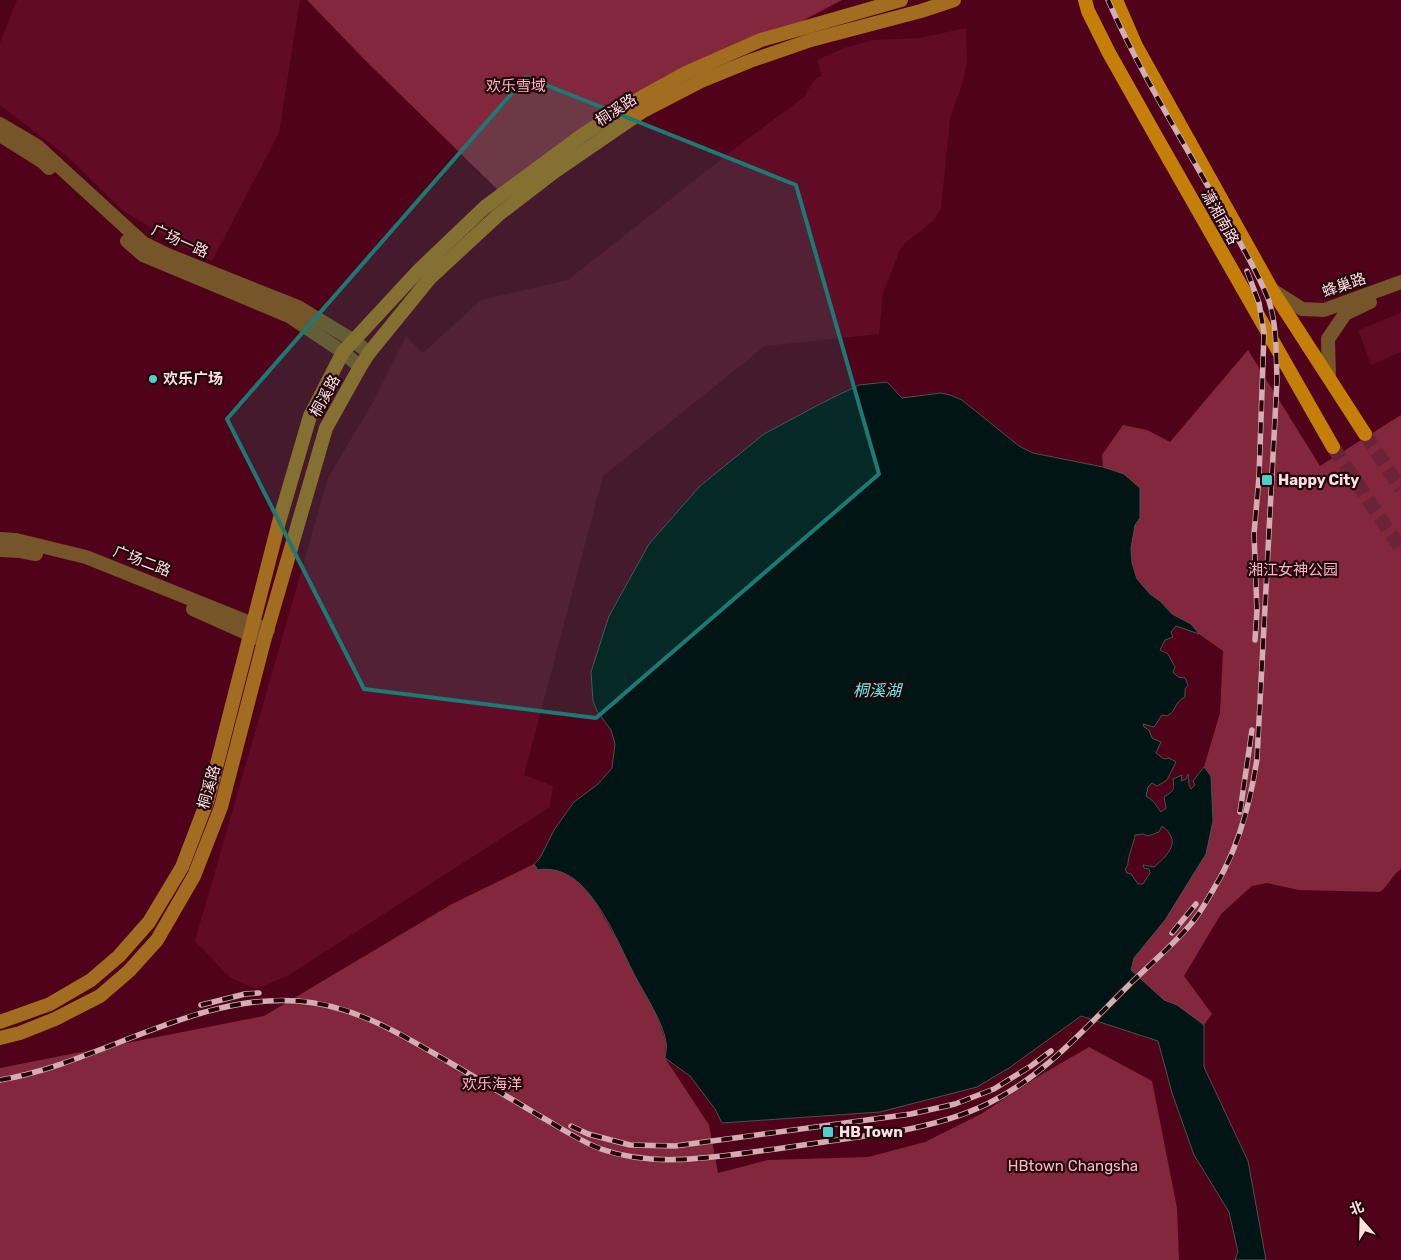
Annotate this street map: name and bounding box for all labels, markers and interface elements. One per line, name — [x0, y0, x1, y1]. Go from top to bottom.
park label: 欢乐雪域 — [486, 77, 546, 95]
street label: 桐溪路 — [592, 90, 640, 130]
street label: 潇湘南路 — [1198, 186, 1242, 248]
street label: 广场一路 — [149, 221, 211, 261]
street label: 蜂巢路 — [1320, 269, 1368, 301]
place label: 欢乐广场 — [163, 370, 223, 388]
street label: 桐溪路 — [306, 372, 344, 420]
marker: 欢乐广场 — [147, 373, 159, 385]
place label: Happy City — [1278, 471, 1359, 489]
marker: Happy City — [1260, 473, 1274, 487]
street label: 广场二路 — [111, 542, 173, 580]
park label: 湘江女神公园 — [1248, 561, 1338, 579]
water label: 桐溪湖 — [853, 681, 904, 700]
street label: 桐溪路 — [194, 763, 224, 811]
park label: 欢乐海洋 — [462, 1075, 522, 1093]
place label: HB Town — [839, 1123, 903, 1141]
marker: HB Town — [821, 1125, 835, 1139]
park label: HBtown Changsha — [1008, 1157, 1138, 1175]
north arrow — [1336, 1195, 1386, 1245]
text: 北 — [1347, 1198, 1366, 1219]

